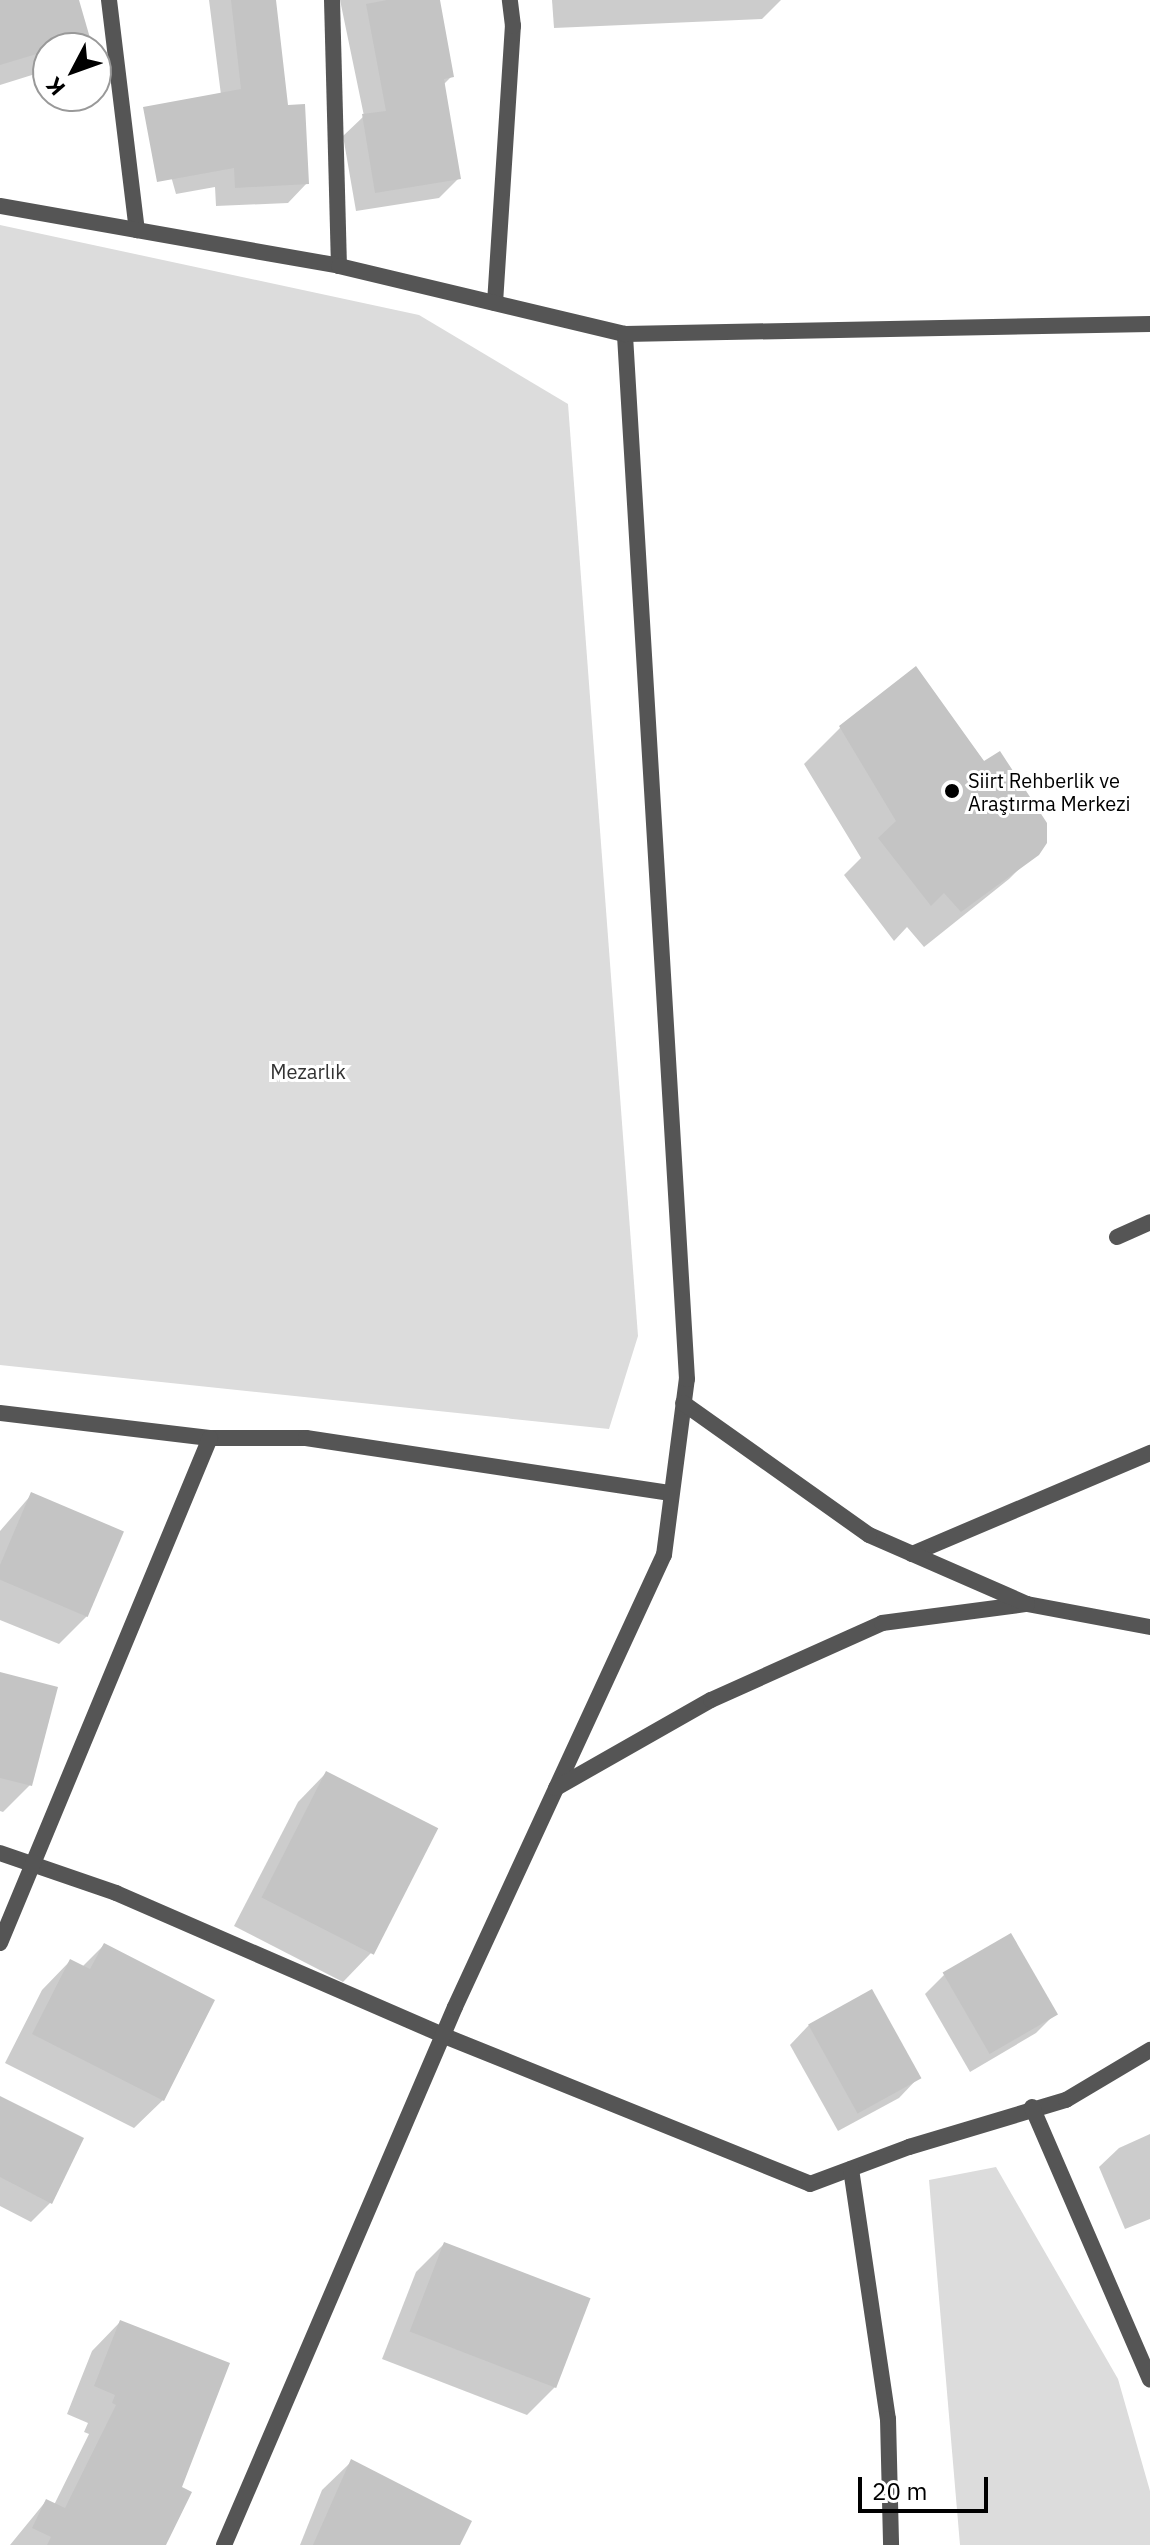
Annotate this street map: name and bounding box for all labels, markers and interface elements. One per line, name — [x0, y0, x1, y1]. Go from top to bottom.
north arrow — [32, 32, 112, 112]
text: K — [39, 71, 71, 102]
place label: Siirt Rehberlik ve Araştırma Merkezi — [968, 768, 1130, 815]
marker: Siirt Rehberlik ve Araştırma Merkezi — [943, 782, 961, 800]
park label: Mezarlık — [270, 1059, 346, 1083]
scale bar — [862, 2461, 992, 2511]
text: 20 m — [872, 2475, 927, 2507]

